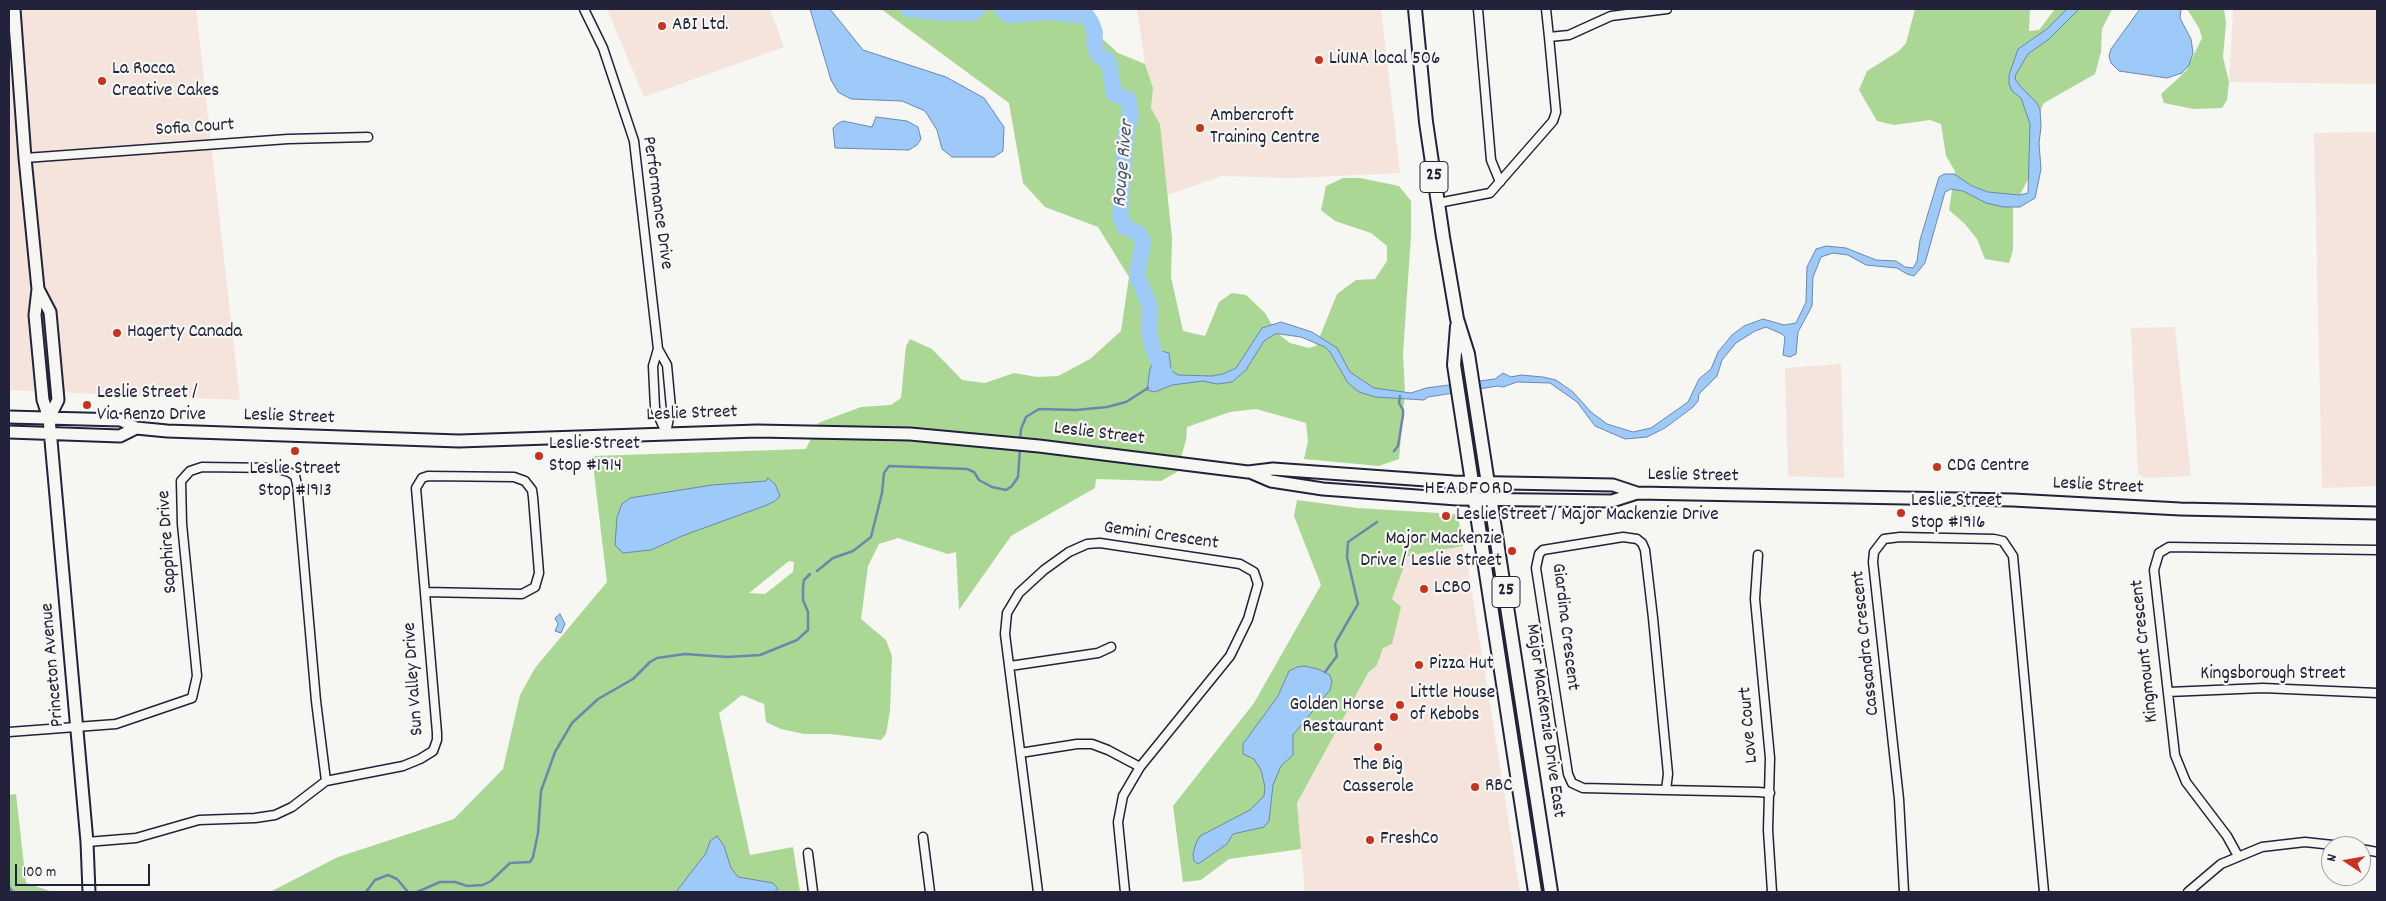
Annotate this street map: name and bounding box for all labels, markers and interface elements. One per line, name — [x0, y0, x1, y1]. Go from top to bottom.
place label: ABI Ltd. — [672, 15, 728, 37]
marker: ABI Ltd. — [656, 20, 668, 32]
place label: LiUNA local 506 — [1329, 49, 1440, 71]
marker: LiUNA local 506 — [1313, 54, 1325, 66]
place label: La Rocca Creative Cakes — [112, 59, 219, 103]
marker: La Rocca Creative Cakes — [96, 75, 108, 87]
place label: Ambercroft Training Centre — [1210, 106, 1320, 150]
street label: Sofia Court — [155, 115, 235, 143]
water label: Rouge River — [1109, 119, 1141, 209]
marker: Ambercroft Training Centre — [1194, 122, 1206, 134]
street label: Performance Drive — [635, 135, 677, 271]
road number: 25 — [1420, 162, 1448, 192]
place label: Hagerty Canada — [127, 322, 242, 344]
marker: Hagerty Canada — [111, 327, 123, 339]
place label: Leslie Street / Via Renzo Drive — [97, 383, 206, 427]
marker: Leslie Street / Via Renzo Drive — [81, 399, 93, 411]
street label: Leslie Street — [646, 402, 738, 428]
street label: Leslie Street — [243, 405, 335, 431]
street label: Leslie Street — [1052, 418, 1146, 452]
place label: Leslie Street Stop #1914 — [549, 434, 640, 478]
marker: Leslie Street Stop #1913 — [289, 445, 301, 457]
marker: Leslie Street Stop #1914 — [533, 450, 545, 462]
place label: CDG Centre — [1947, 456, 2029, 478]
place label: Leslie Street Stop #1913 — [249, 459, 341, 503]
marker: CDG Centre — [1931, 461, 1943, 473]
street label: Leslie Street — [1647, 465, 1739, 489]
street label: Leslie Street — [2052, 473, 2144, 501]
district label: HEADFORD — [1423, 478, 1515, 502]
street label: Sapphire Drive — [154, 490, 184, 594]
place label: Leslie Street Stop #1916 — [1911, 491, 2002, 535]
place label: Leslie Street / Major Mackenzie Drive — [1456, 505, 1719, 527]
marker: Leslie Street Stop #1916 — [1895, 507, 1907, 519]
marker: Leslie Street / Major Mackenzie Drive — [1440, 510, 1452, 522]
street label: Gemini Crescent — [1102, 518, 1220, 556]
place label: Major Mackenzie Drive / Leslie Street — [1360, 529, 1502, 573]
marker: Major Mackenzie Drive / Leslie Street — [1506, 545, 1518, 557]
street label: Giardina Crescent — [1545, 562, 1583, 692]
street label: Cassandra Crescent — [1848, 569, 1886, 717]
road number: 25 — [1492, 576, 1520, 608]
place label: LCBO — [1434, 578, 1471, 600]
street label: Kingmount Crescent — [2127, 578, 2165, 724]
marker: LCBO — [1418, 583, 1430, 595]
street label: Princeton Avenue — [37, 602, 71, 728]
street label: Sun Valley Drive — [400, 621, 430, 737]
street label: Major MacKenzie Drive East — [1519, 623, 1569, 819]
place label: Pizza Hut — [1429, 654, 1494, 676]
marker: Pizza Hut — [1413, 659, 1425, 671]
street label: Kingsborough Street — [2200, 664, 2346, 686]
place label: Little House of Kebobs — [1410, 683, 1495, 727]
street label: Love Court — [1735, 686, 1765, 764]
place label: Golden Horse Restaurant — [1289, 695, 1384, 739]
marker: Little House of Kebobs — [1394, 699, 1406, 711]
marker: Golden Horse Restaurant — [1388, 711, 1400, 723]
marker: The Big Casserole — [1372, 741, 1384, 753]
place label: The Big Casserole — [1342, 755, 1414, 799]
place label: RBC — [1485, 776, 1513, 798]
marker: RBC — [1469, 781, 1481, 793]
place label: FreshCo — [1380, 829, 1438, 851]
marker: FreshCo — [1364, 834, 1376, 846]
north arrow — [2321, 836, 2371, 886]
text: N — [2322, 853, 2343, 864]
scale bar — [18, 854, 152, 886]
text: 100 m — [23, 862, 56, 884]

